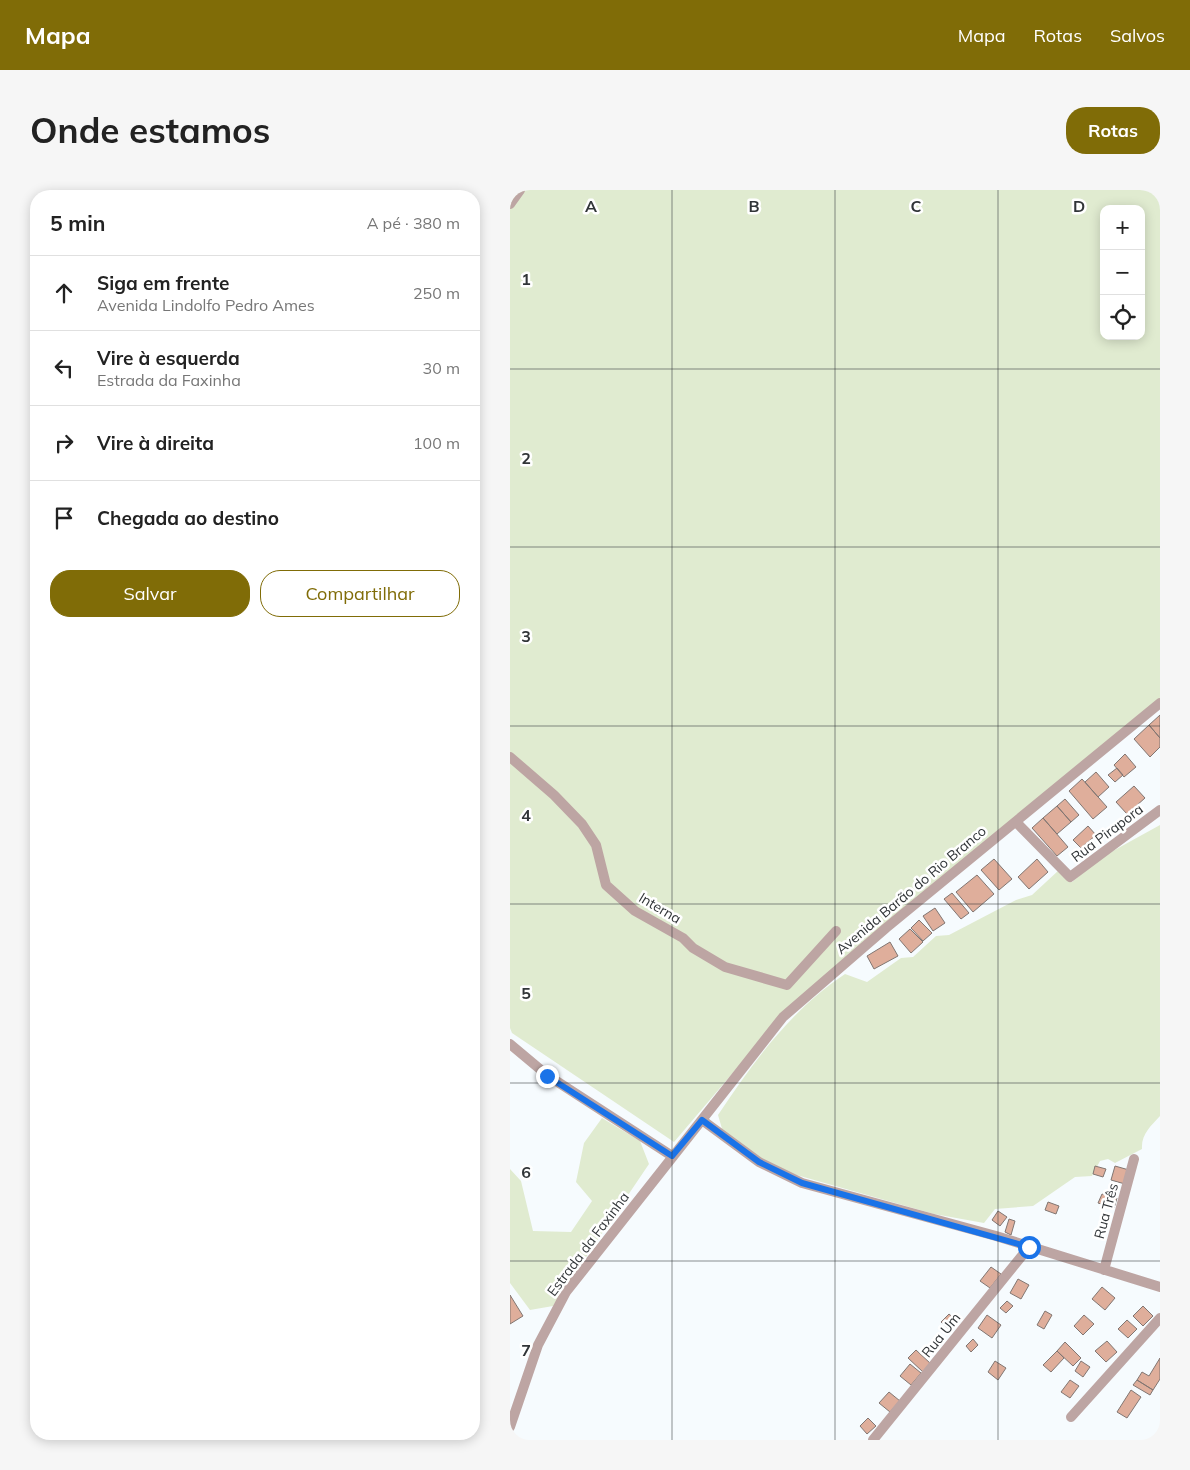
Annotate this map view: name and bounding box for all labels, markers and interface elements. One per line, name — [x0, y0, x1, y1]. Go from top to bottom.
text: Mapa — [25, 20, 91, 50]
text: Mapa — [958, 24, 1006, 47]
text: Rotas — [1034, 24, 1082, 47]
text: Salvos — [1110, 24, 1165, 47]
button: Rotas — [1066, 107, 1160, 154]
text: Onde estamos — [30, 108, 270, 152]
text: A — [585, 196, 597, 216]
text: B — [748, 196, 760, 216]
text: C — [911, 196, 922, 216]
text: D — [1073, 196, 1085, 216]
map controls — [1100, 205, 1145, 340]
button: + — [1100, 205, 1145, 250]
text: 5 min — [50, 210, 105, 236]
text: A pé · 380 m — [367, 213, 460, 233]
button: − — [1100, 250, 1145, 295]
text: 1 — [521, 269, 531, 289]
text: Siga em frente — [97, 271, 229, 295]
icon: ahead — [50, 279, 78, 307]
text: 250 m — [413, 283, 460, 303]
text: Avenida Lindolfo Pedro Ames — [97, 295, 315, 315]
button: locate — [1100, 295, 1145, 340]
text: Vire à esquerda — [97, 346, 240, 370]
icon: left — [50, 354, 78, 382]
text: 30 m — [423, 358, 460, 378]
text: Estrada da Faxinha — [97, 370, 241, 390]
icon: right — [50, 429, 78, 457]
text: Vire à direita — [97, 431, 214, 455]
text: 100 m — [413, 433, 460, 453]
text: 2 — [521, 448, 531, 468]
icon: arrive — [50, 504, 78, 532]
text: Chegada ao destino — [97, 506, 279, 530]
button: Salvar — [50, 570, 250, 617]
button: Compartilhar — [260, 570, 460, 617]
text: 3 — [521, 626, 531, 646]
street label: Rua Pirapora — [1067, 800, 1147, 866]
text: 4 — [521, 805, 531, 825]
street label: Avenida Barão do Rio Branco — [832, 822, 990, 958]
street label: Interna — [636, 888, 684, 928]
text: 5 — [521, 983, 531, 1003]
route end — [536, 1065, 559, 1088]
text: 6 — [521, 1162, 531, 1182]
street label: Rua Três — [1090, 1181, 1122, 1241]
street label: Estrada da Faxinha — [543, 1188, 633, 1300]
route start — [1018, 1236, 1041, 1259]
street label: Rua Um — [918, 1309, 964, 1361]
text: 7 — [521, 1340, 531, 1360]

